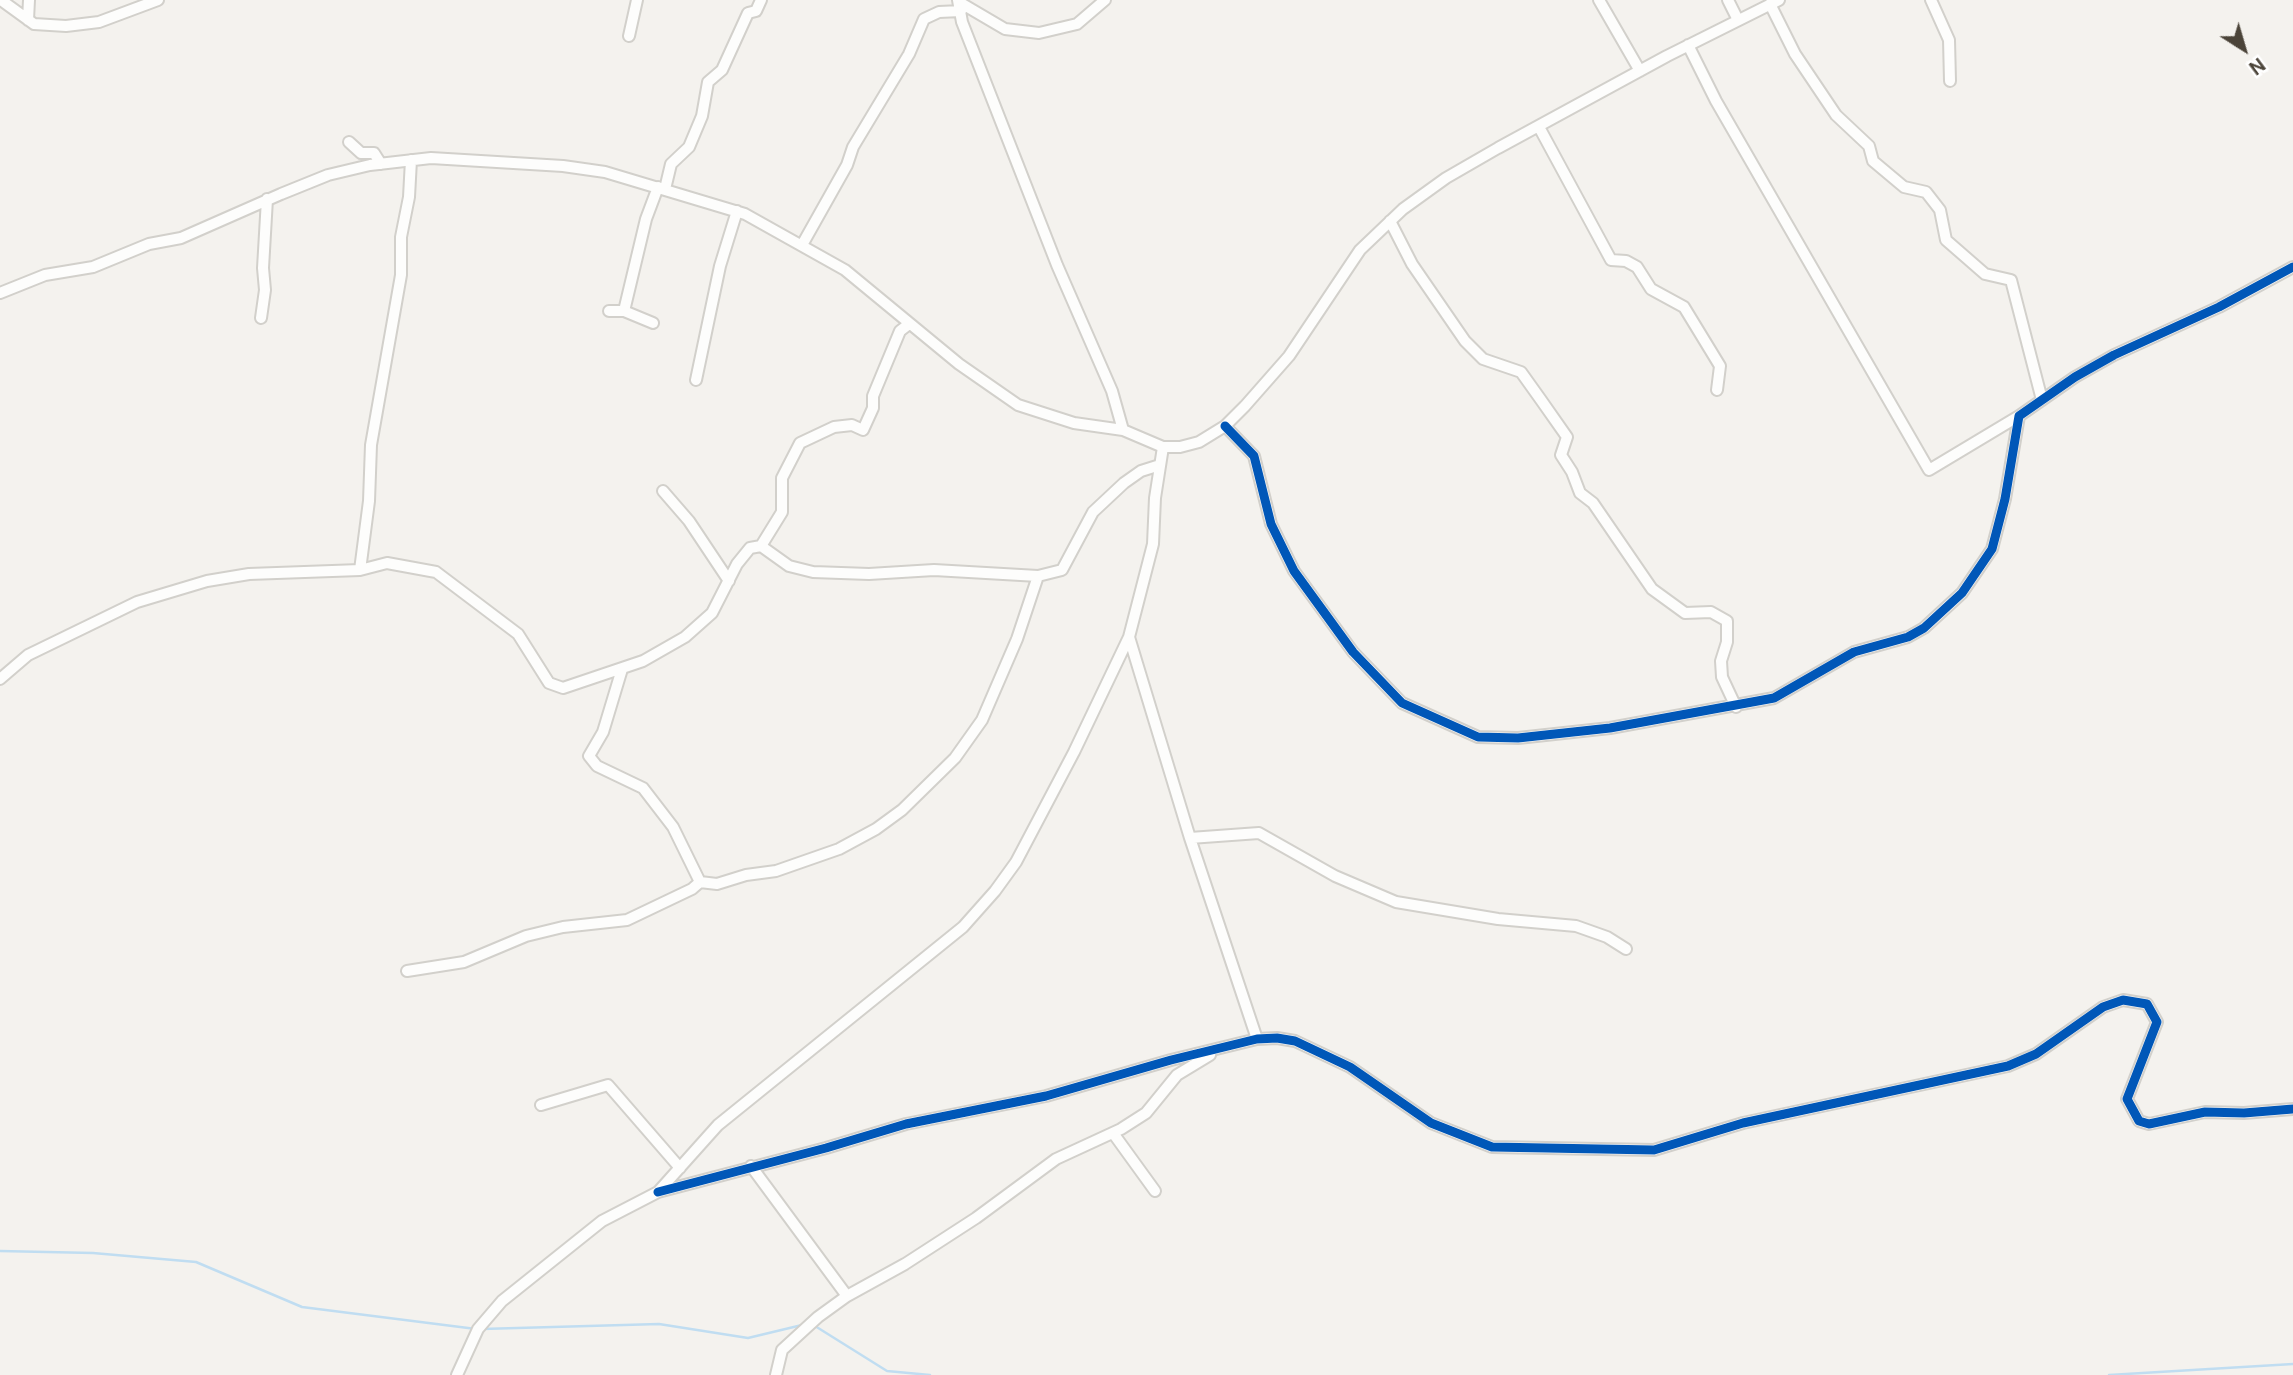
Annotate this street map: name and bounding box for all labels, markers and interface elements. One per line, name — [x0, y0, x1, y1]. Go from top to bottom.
north arrow — [2209, 14, 2279, 84]
text: N — [2244, 52, 2270, 80]

